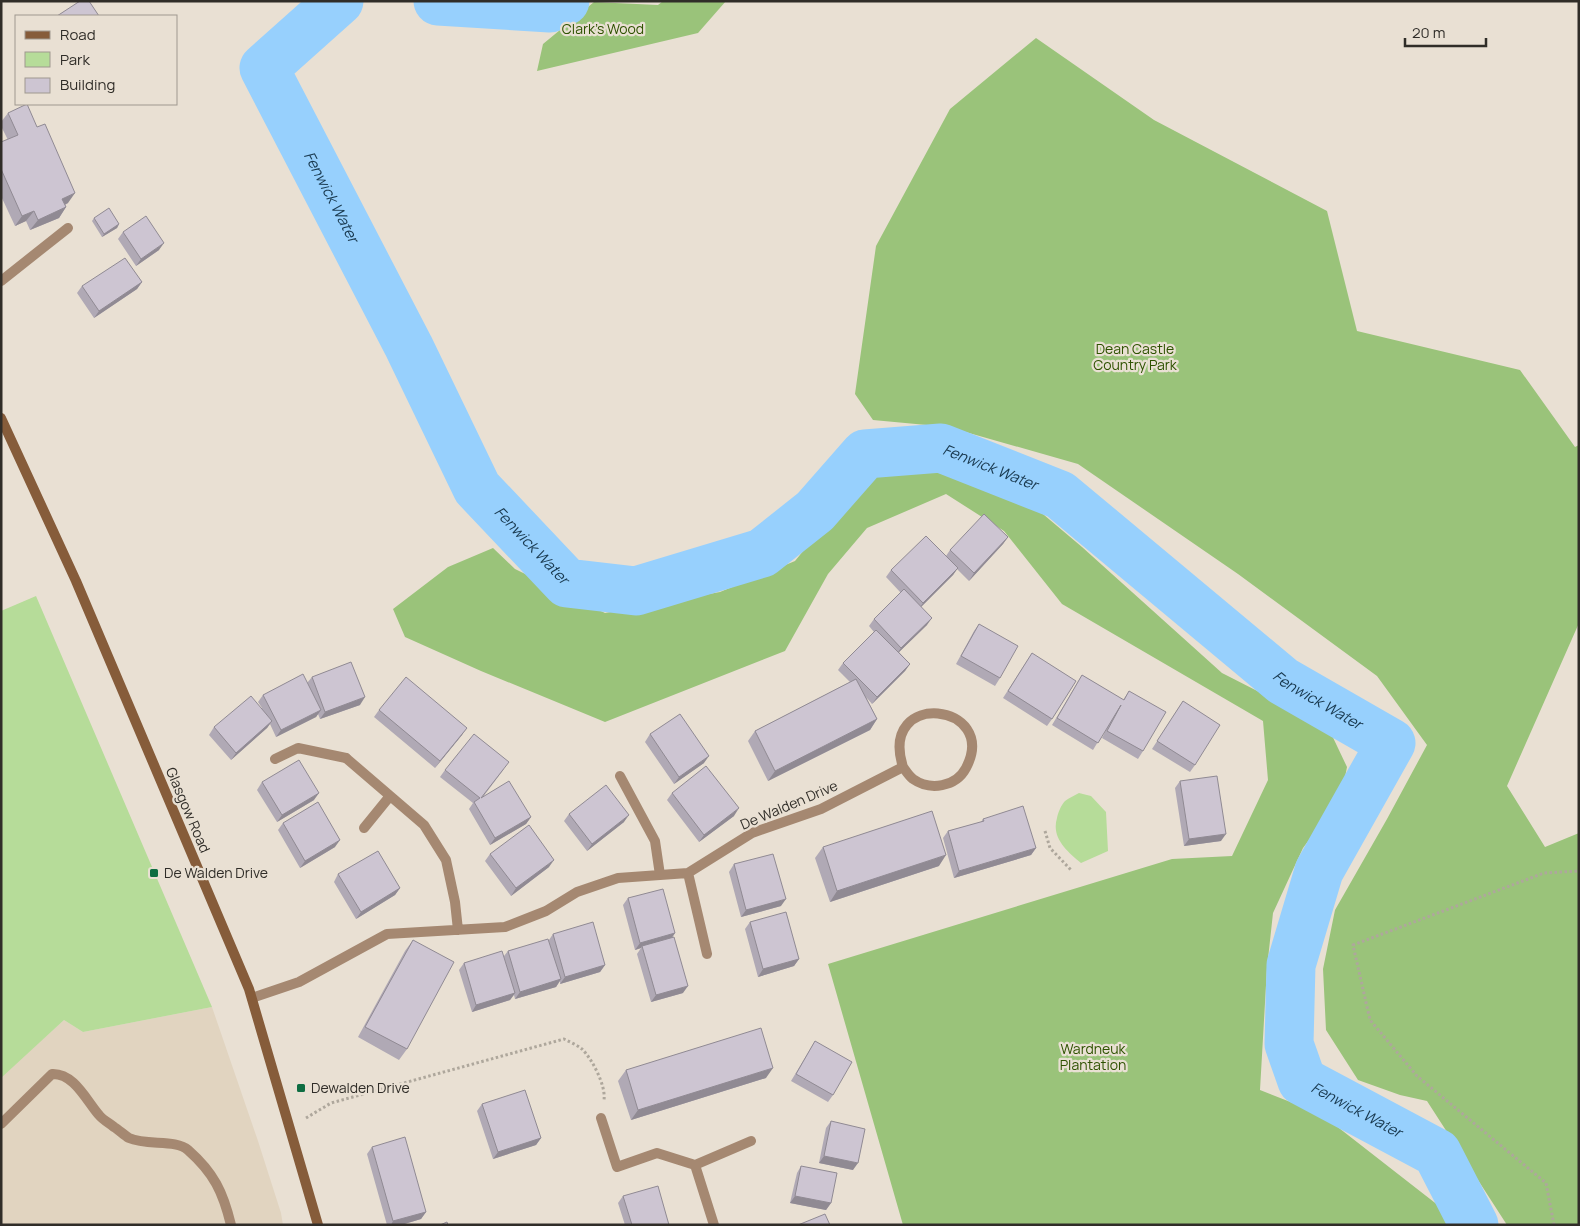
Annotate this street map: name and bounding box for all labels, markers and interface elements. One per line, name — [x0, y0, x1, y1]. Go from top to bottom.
legend — [15, 15, 178, 105]
scale bar — [1405, 15, 1486, 47]
park label: Clark's Wood — [562, 19, 644, 38]
text: 20 m — [1412, 22, 1445, 43]
text: Road — [60, 24, 96, 45]
text: Park — [60, 49, 90, 70]
text: Building — [60, 74, 115, 95]
water label: Fenwick Water — [299, 148, 365, 248]
park label: Dean Castle Country Park — [1093, 339, 1178, 374]
water label: Fenwick Water — [940, 439, 1043, 496]
water label: Fenwick Water — [490, 502, 576, 591]
water label: Fenwick Water — [1268, 666, 1368, 736]
street label: Glasgow Road — [162, 764, 215, 856]
street label: De Walden Drive — [737, 775, 840, 834]
place label: De Walden Drive — [164, 863, 268, 882]
marker: De Walden Drive — [148, 867, 160, 879]
park label: Wardneuk Plantation — [1060, 1039, 1127, 1074]
water label: Fenwick Water — [1308, 1077, 1408, 1144]
place label: Dewalden Drive — [311, 1078, 410, 1097]
marker: Dewalden Drive — [295, 1082, 307, 1094]

